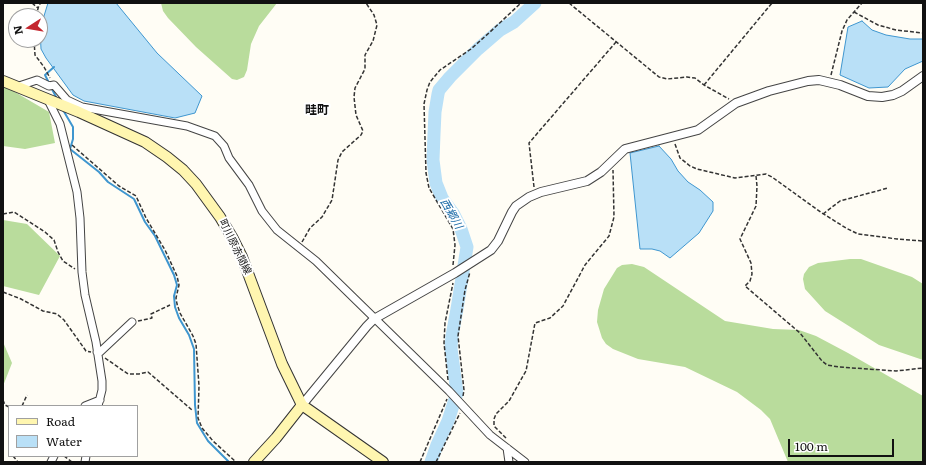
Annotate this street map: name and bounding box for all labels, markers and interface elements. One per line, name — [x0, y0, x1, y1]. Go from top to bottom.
north arrow — [8, 8, 48, 48]
text: N — [8, 24, 26, 36]
district label: 畦町 — [305, 103, 329, 117]
water label: 西郷川 — [437, 196, 465, 232]
street label: 町川原赤間線 — [216, 217, 254, 277]
legend — [8, 405, 138, 457]
text: Road — [46, 412, 75, 430]
scale bar — [790, 431, 896, 457]
text: Water — [46, 432, 82, 450]
text: 100 m — [795, 437, 828, 455]

